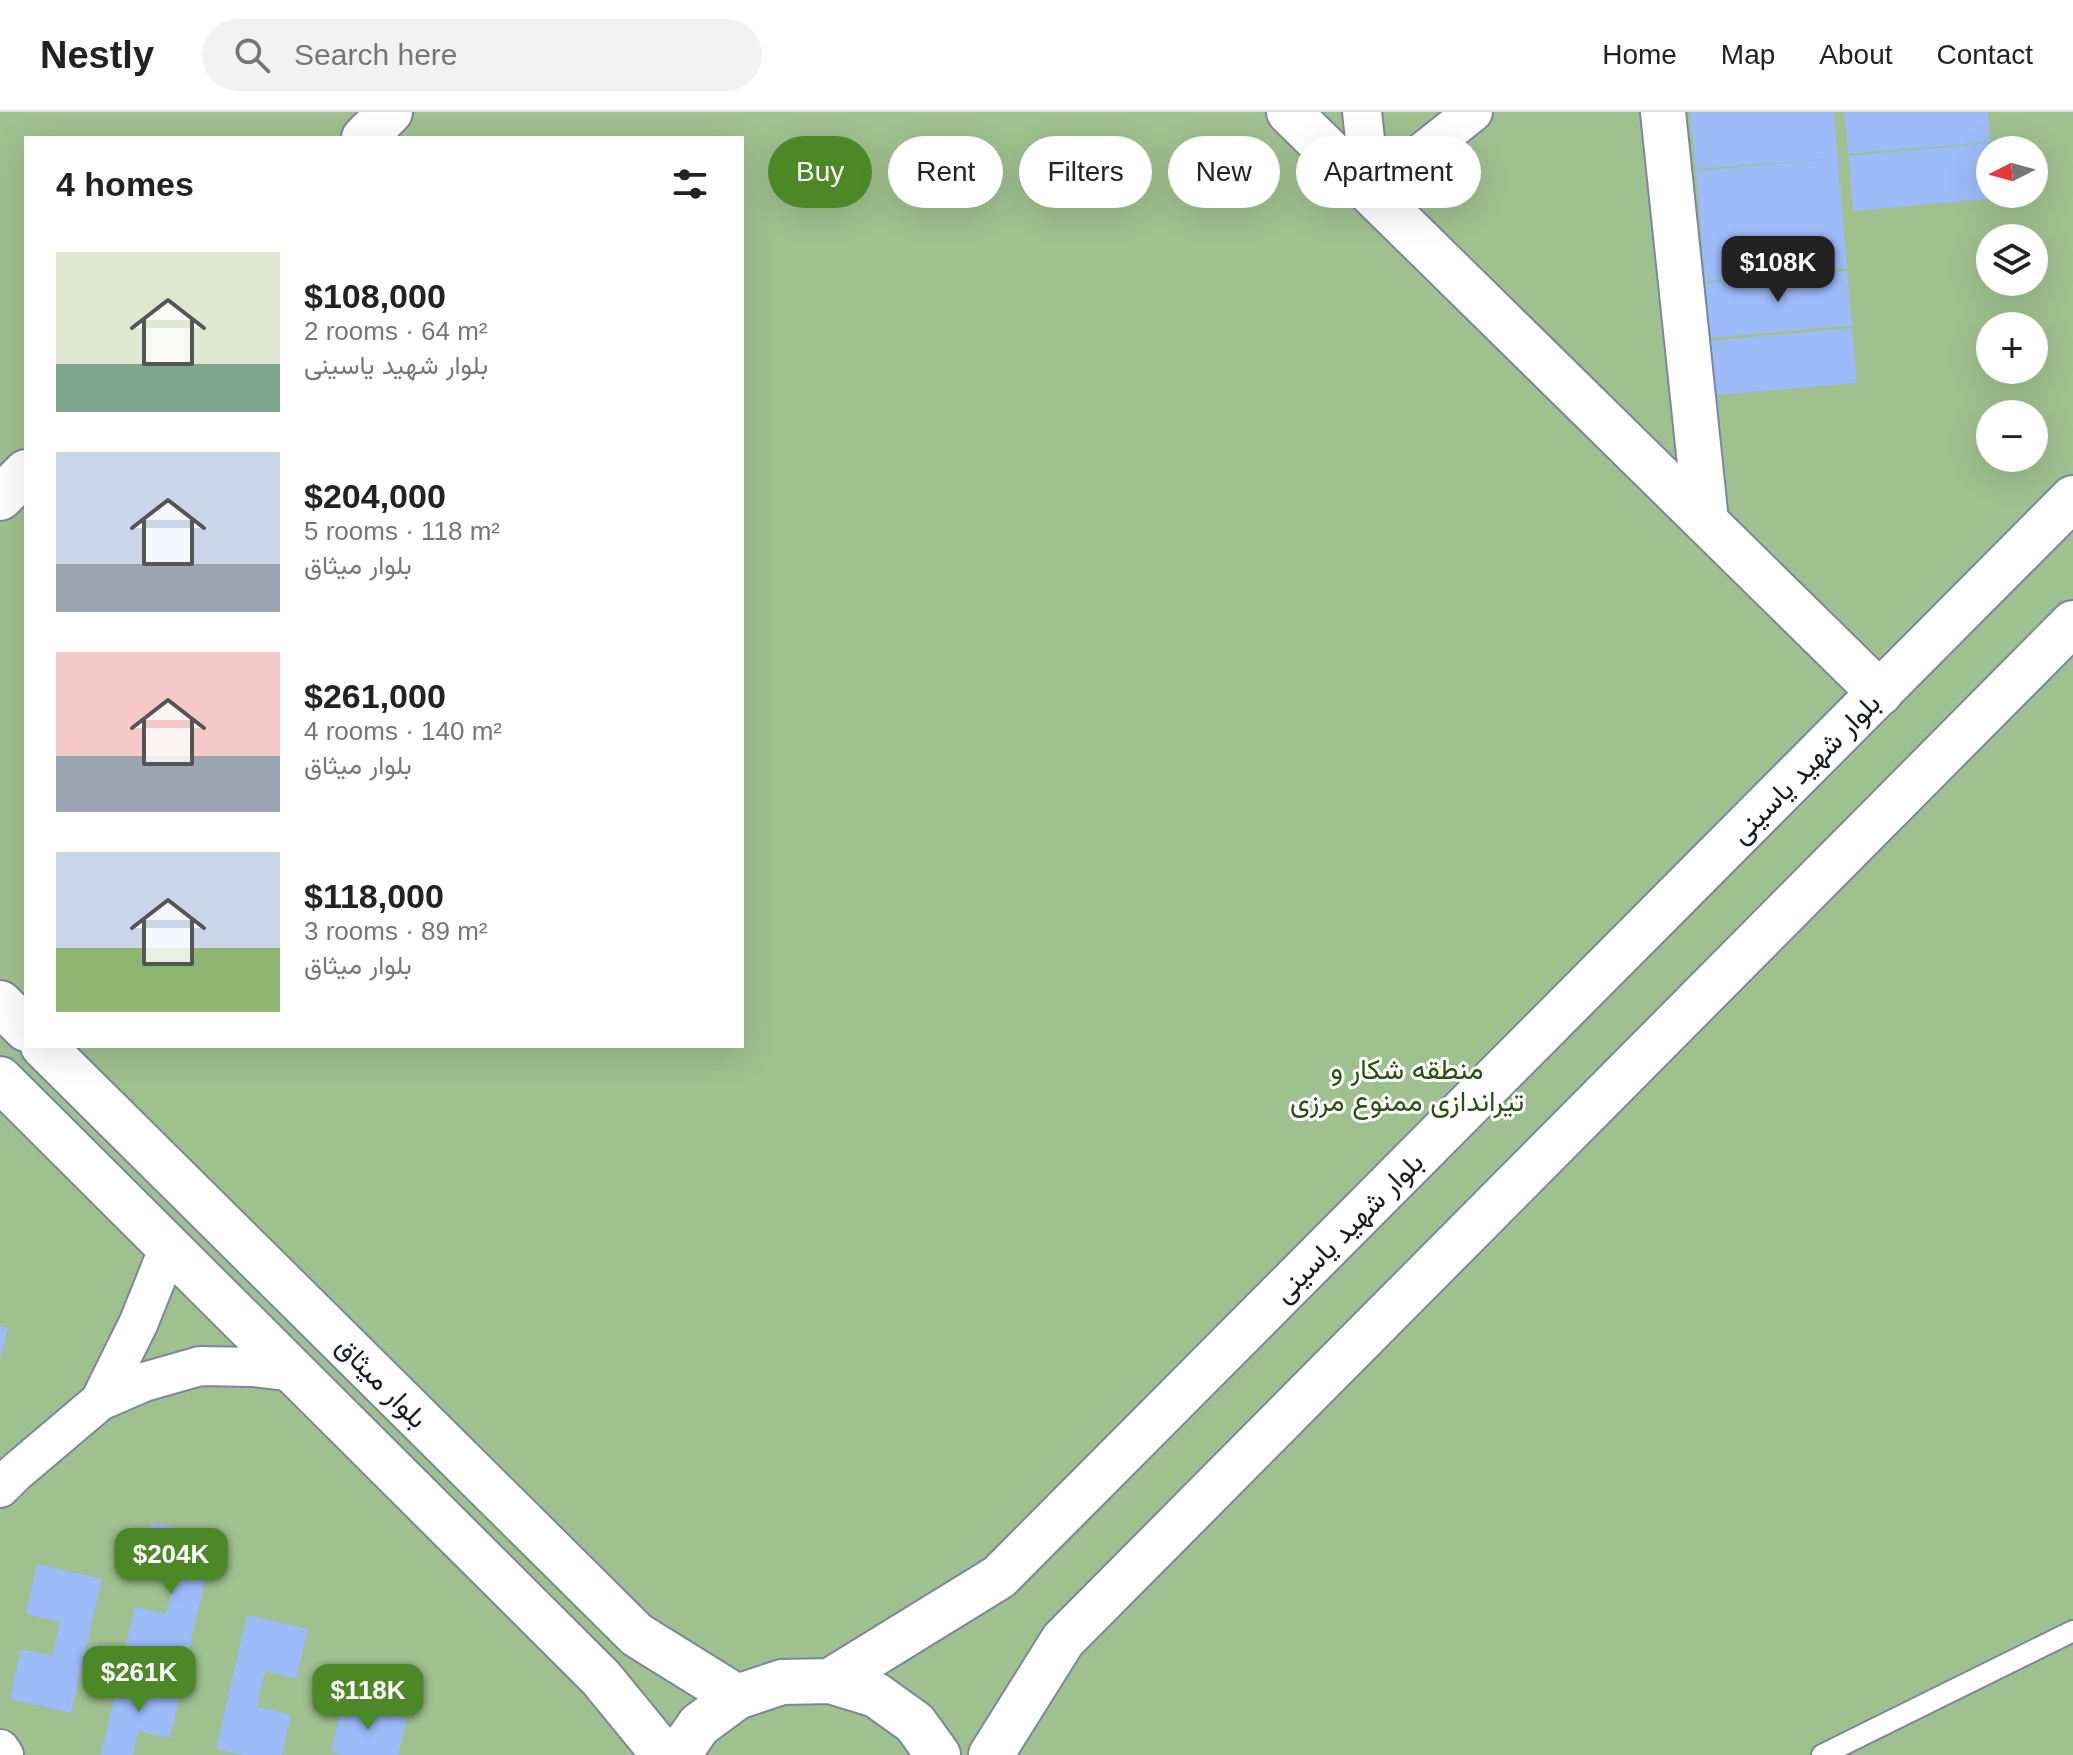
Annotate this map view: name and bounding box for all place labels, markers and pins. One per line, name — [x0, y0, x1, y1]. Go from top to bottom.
pin: $108K — [1722, 236, 1834, 304]
pin: $204K — [115, 1528, 227, 1596]
pin: $261K — [83, 1646, 195, 1714]
pin: $118K — [312, 1664, 424, 1732]

